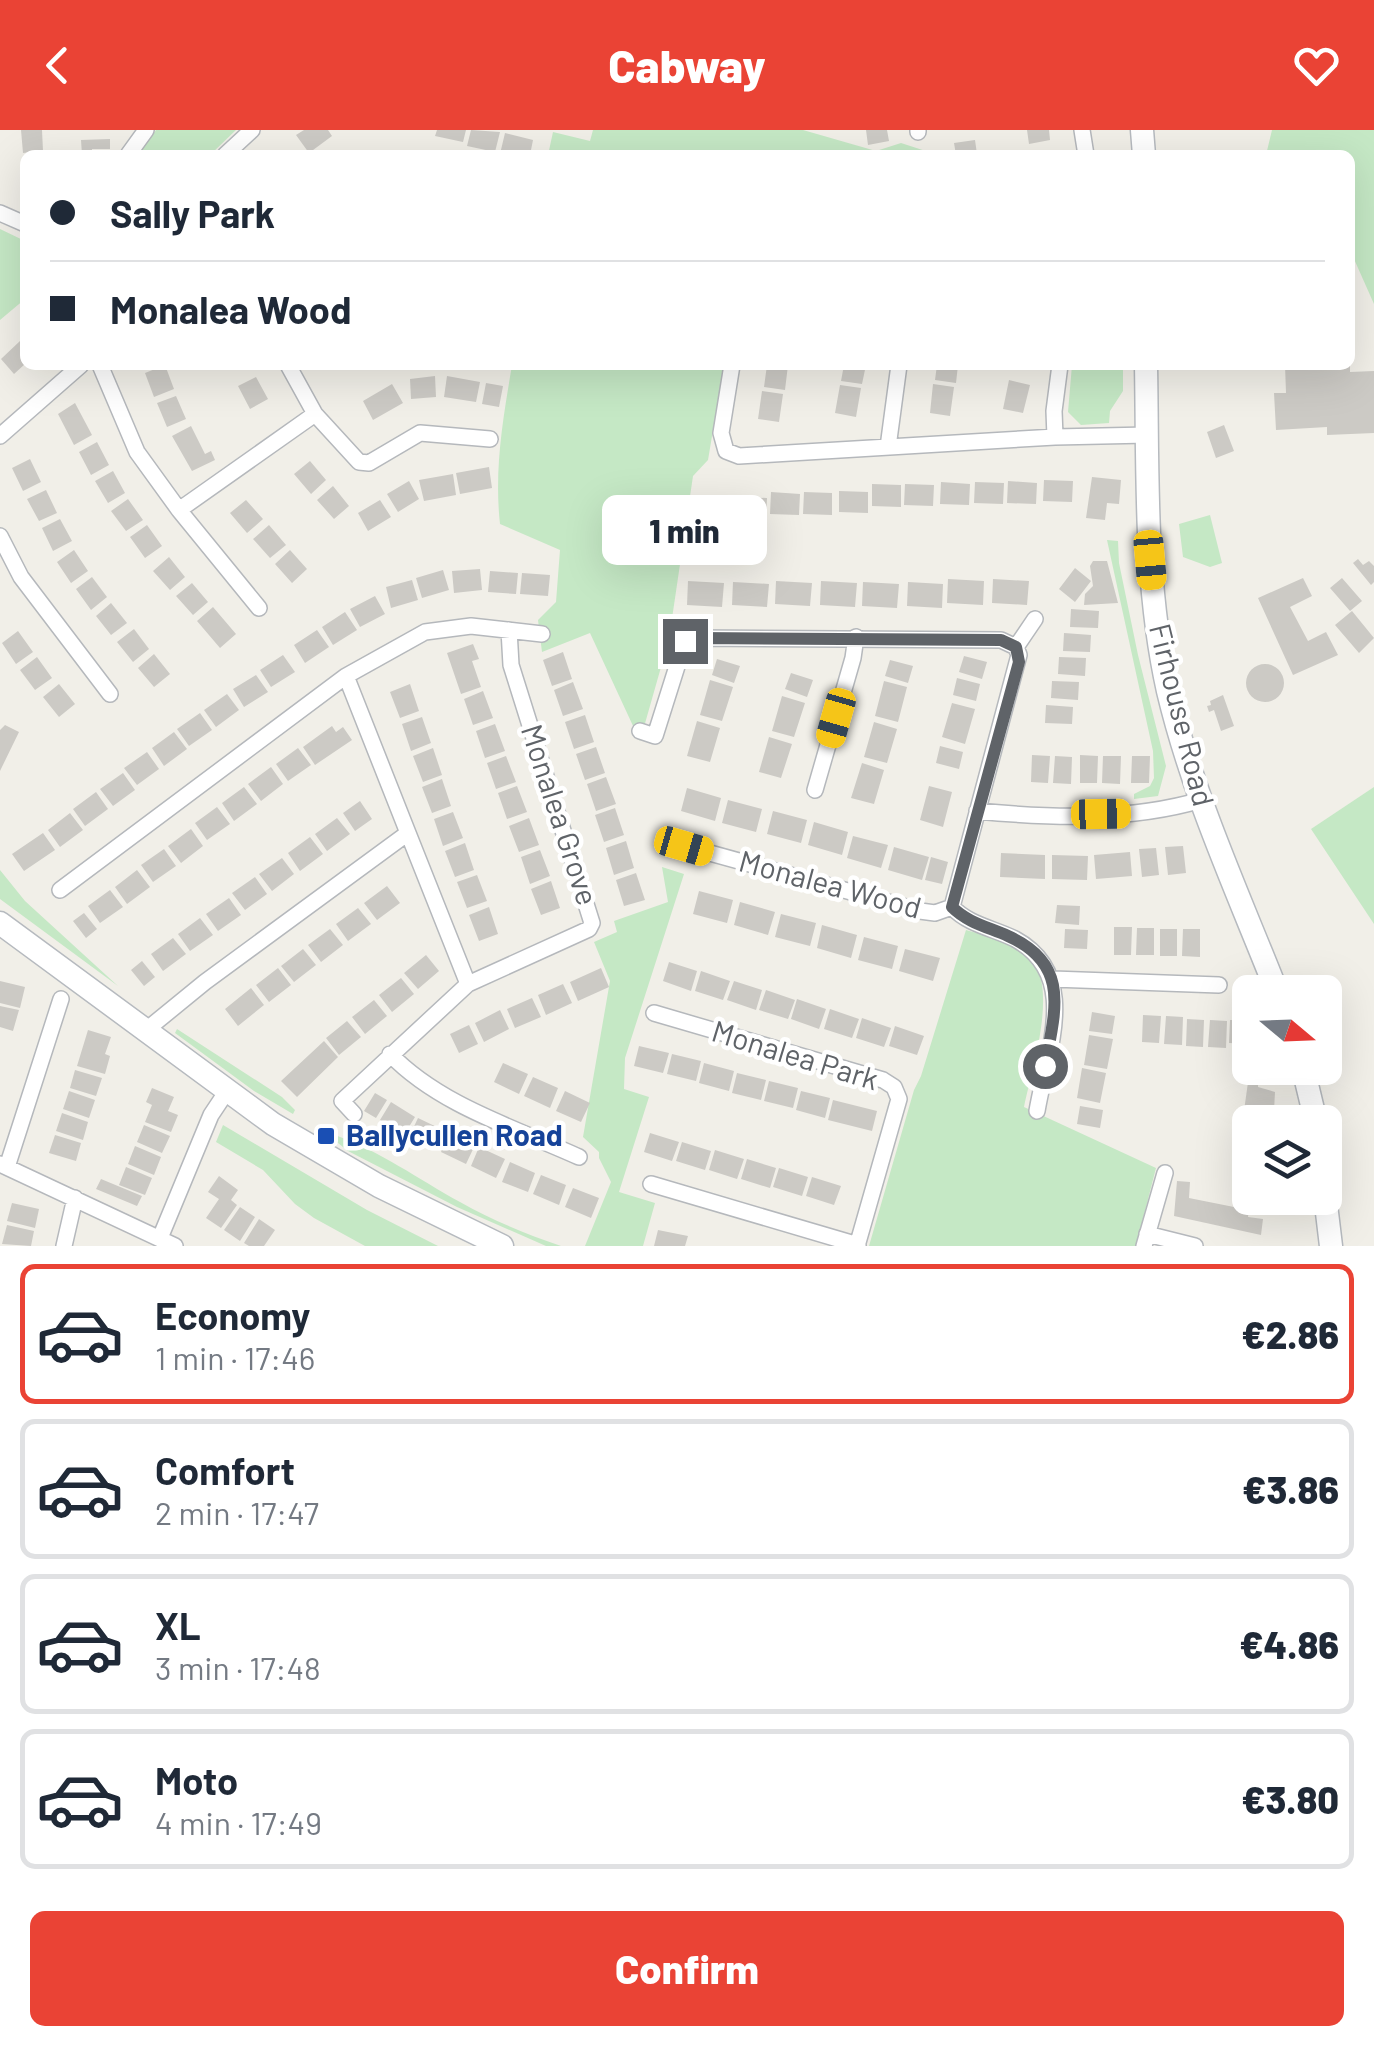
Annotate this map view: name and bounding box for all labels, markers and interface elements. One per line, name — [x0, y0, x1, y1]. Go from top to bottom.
icon: back — [30, 38, 85, 93]
text: Cabway — [608, 38, 766, 92]
icon: heart — [1289, 38, 1344, 93]
text: Sally Park — [110, 190, 275, 236]
text: Monalea Wood — [110, 286, 352, 332]
callout: 1 min — [602, 496, 768, 566]
text: 1 min — [649, 511, 720, 549]
car — [1132, 529, 1168, 591]
route end — [663, 619, 708, 664]
street label: Firhouse Road — [1143, 620, 1223, 809]
car — [813, 685, 859, 751]
street label: Monalea Grove — [515, 719, 607, 909]
car — [1071, 798, 1131, 830]
car — [651, 823, 717, 869]
street label: Monalea Wood — [735, 841, 926, 925]
north arrow — [1232, 975, 1342, 1085]
map controls — [1232, 975, 1342, 1215]
street label: Monalea Park — [708, 1012, 883, 1096]
route start — [1023, 1044, 1068, 1089]
button: layers — [1232, 1105, 1342, 1215]
place label: Ballycullen Road — [346, 1116, 563, 1152]
marker: Ballycullen Road — [315, 1125, 337, 1147]
icon: car — [35, 1289, 125, 1379]
text: Economy — [155, 1292, 310, 1338]
text: €2.86 — [1242, 1311, 1339, 1357]
text: 1 min · 17:46 — [155, 1338, 315, 1376]
icon: car — [35, 1444, 125, 1534]
text: Comfort — [155, 1447, 295, 1493]
text: €3.86 — [1242, 1466, 1339, 1512]
text: 2 min · 17:47 — [155, 1493, 319, 1531]
icon: car — [35, 1599, 125, 1689]
text: XL — [155, 1602, 201, 1648]
text: €4.86 — [1239, 1621, 1339, 1667]
text: 3 min · 17:48 — [155, 1648, 321, 1686]
icon: car — [35, 1754, 125, 1844]
text: Moto — [155, 1757, 238, 1803]
text: €3.80 — [1241, 1776, 1339, 1822]
text: 4 min · 17:49 — [155, 1803, 322, 1841]
button: Confirm — [30, 1911, 1344, 2026]

